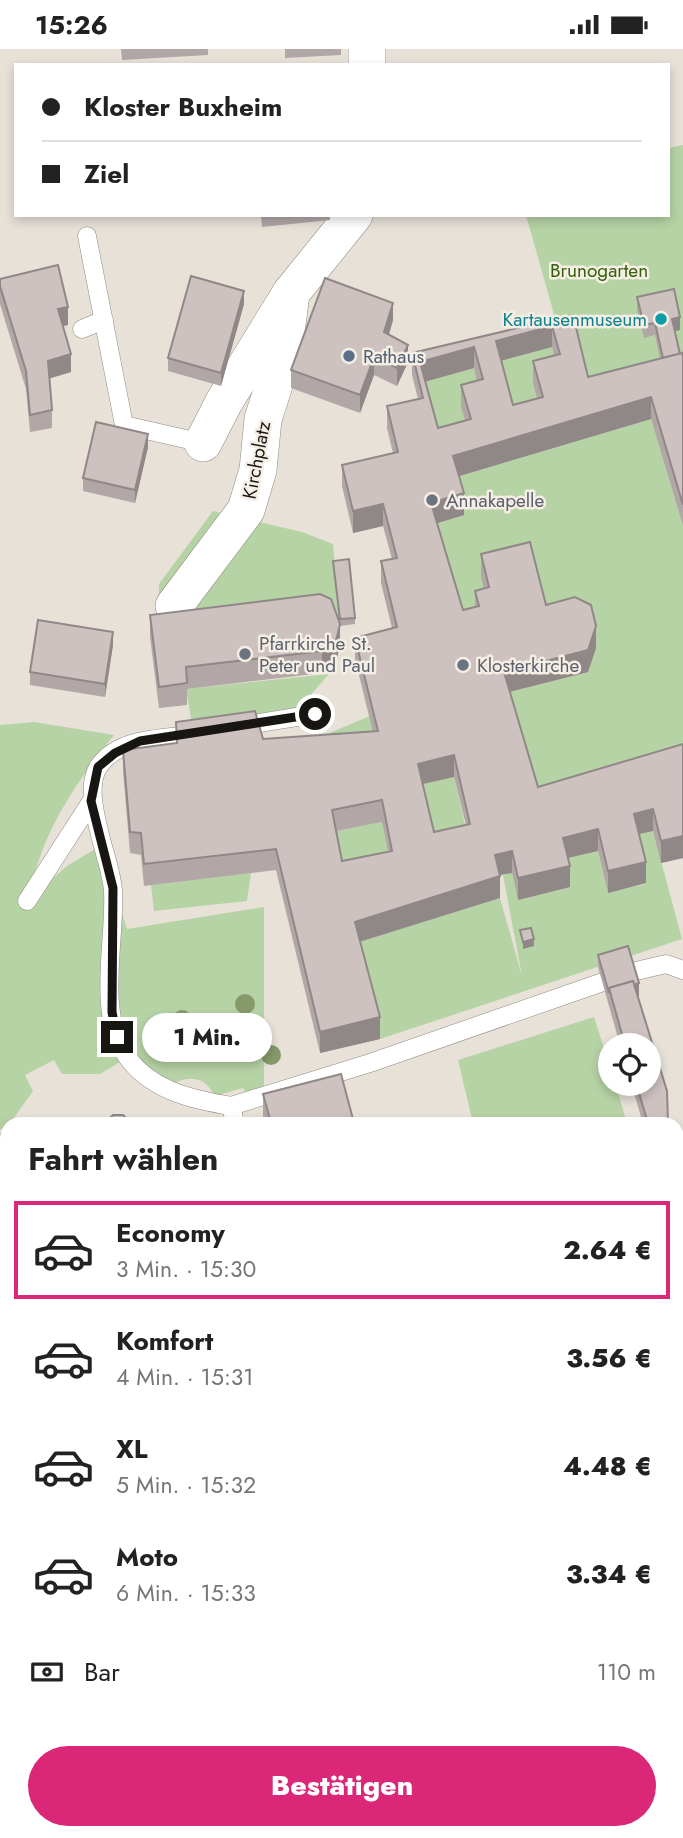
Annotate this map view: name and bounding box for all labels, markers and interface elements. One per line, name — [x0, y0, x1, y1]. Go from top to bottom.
text: 15:26 — [35, 6, 108, 44]
text: Kloster Buxheim — [84, 88, 282, 126]
text: Ziel — [84, 155, 129, 193]
park label: Brunogarten — [550, 257, 648, 284]
place label: Kartausenmuseum — [502, 306, 647, 333]
marker: Kartausenmuseum — [653, 311, 669, 327]
place label: Rathaus — [363, 343, 424, 370]
marker: Rathaus — [341, 348, 357, 364]
street label: Kirchplatz — [236, 419, 277, 501]
place label: Annakapelle — [446, 487, 544, 514]
marker: Annakapelle — [424, 492, 440, 508]
place label: Pfarrkirche St. Peter und Paul — [259, 630, 375, 679]
marker: Pfarrkirche St. Peter und Paul — [237, 646, 253, 662]
place label: Klosterkirche — [477, 652, 580, 679]
marker: Klosterkirche — [455, 657, 471, 673]
route start — [299, 698, 331, 730]
callout: 1 Min. — [142, 1013, 271, 1061]
text: 1 Min. — [173, 1020, 241, 1054]
route end — [101, 1021, 133, 1053]
map controls — [598, 1033, 661, 1096]
button: locate — [598, 1033, 661, 1096]
text: Fahrt wählen — [28, 1136, 218, 1182]
text: Economy — [116, 1214, 225, 1252]
icon: car — [32, 1219, 95, 1282]
text: 2.64 € — [563, 1231, 652, 1269]
text: 3 Min. · 15:30 — [116, 1252, 256, 1286]
text: Komfort — [116, 1322, 213, 1360]
icon: car — [32, 1327, 95, 1390]
text: 3.56 € — [566, 1339, 652, 1377]
text: 4 Min. · 15:31 — [116, 1360, 254, 1394]
text: XL — [116, 1430, 148, 1468]
icon: car — [32, 1435, 95, 1498]
text: 4.48 € — [563, 1447, 652, 1485]
text: 5 Min. · 15:32 — [116, 1468, 256, 1502]
text: Moto — [116, 1538, 178, 1576]
icon: car — [32, 1543, 95, 1606]
text: 3.34 € — [566, 1555, 652, 1593]
text: 6 Min. · 15:33 — [116, 1576, 256, 1610]
icon: cash — [28, 1653, 66, 1691]
text: Bar — [84, 1653, 120, 1691]
text: 110 m — [597, 1655, 656, 1689]
button: Bestätigen — [28, 1746, 656, 1826]

